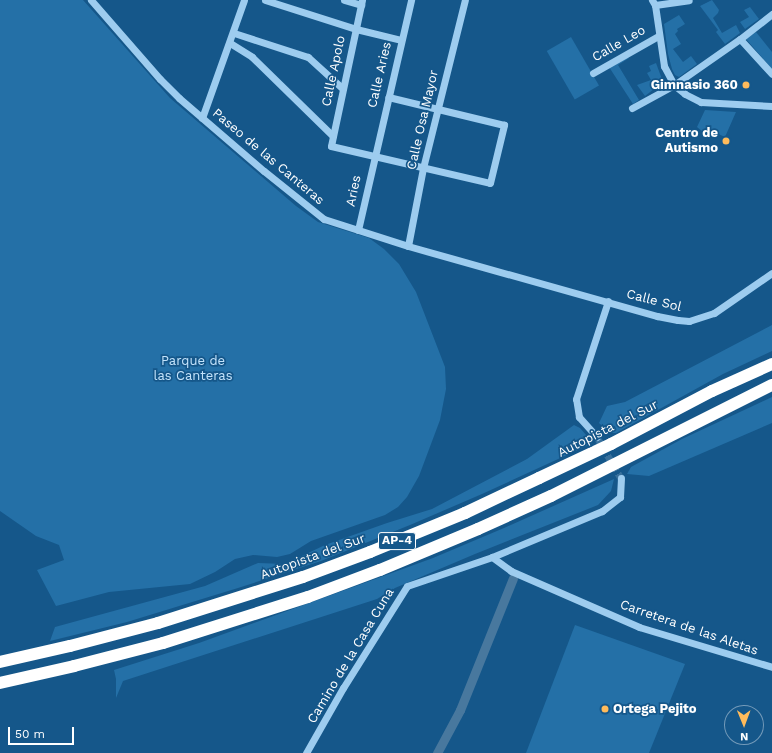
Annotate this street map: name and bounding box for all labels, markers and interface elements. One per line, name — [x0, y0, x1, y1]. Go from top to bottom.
street label: Calle Leo — [590, 22, 648, 66]
street label: Calle Apolo — [319, 34, 349, 108]
street label: Calle Aries — [365, 40, 395, 110]
street label: Calle Osa Mayor — [404, 68, 442, 172]
place label: Gimnasio 360 — [651, 77, 738, 93]
marker: Gimnasio 360 — [741, 80, 751, 90]
street label: Paseo de las Canteras — [209, 106, 327, 208]
place label: Centro de Autismo — [655, 126, 718, 157]
marker: Centro de Autismo — [721, 136, 731, 146]
street label: Aries — [343, 174, 365, 208]
street label: Calle Sol — [625, 287, 683, 315]
park label: Parque de las Canteras — [153, 354, 233, 385]
street label: Autopista del Sur — [555, 397, 661, 461]
street label: Autopista del Sur — [258, 531, 368, 583]
road number: AP-4 — [378, 531, 416, 551]
street label: Camino de la Casa Cuna — [304, 585, 398, 727]
street label: Carretera de las Aletas — [617, 597, 761, 659]
place label: Ortega Pejito — [613, 701, 697, 717]
marker: Ortega Pejito — [600, 704, 610, 714]
north arrow — [724, 705, 764, 745]
scale bar — [10, 719, 76, 745]
text: 50 m — [15, 727, 45, 741]
text: N — [740, 730, 748, 743]

